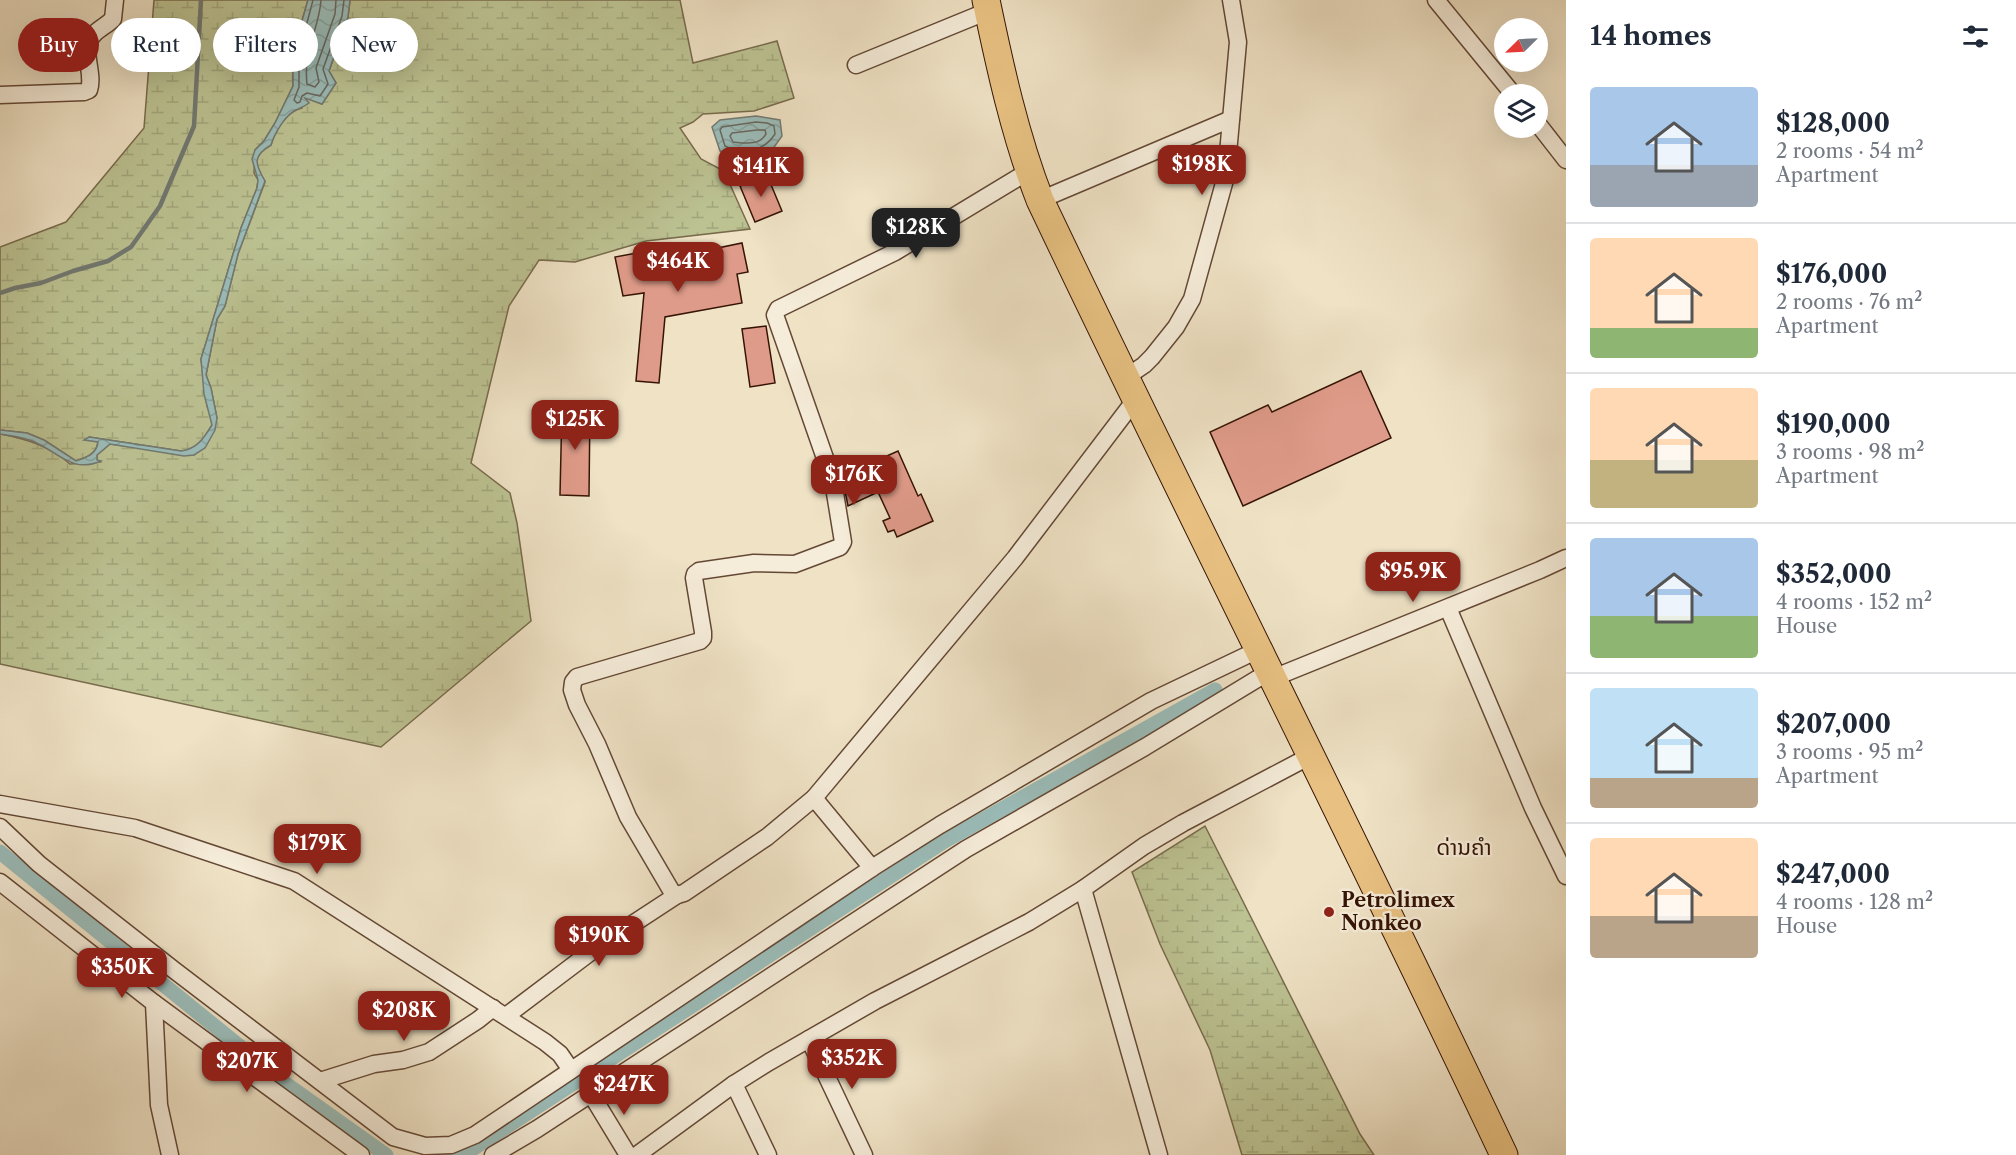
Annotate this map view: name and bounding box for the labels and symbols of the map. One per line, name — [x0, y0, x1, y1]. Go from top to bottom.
north arrow — [1494, 18, 1548, 72]
pin: $198K — [1160, 145, 1244, 196]
pin: $141K — [719, 147, 803, 198]
pin: $128K — [874, 208, 958, 259]
pin: $464K — [636, 242, 720, 293]
pin: $125K — [533, 400, 617, 451]
pin: $176K — [812, 455, 896, 506]
pin: $95.9K — [1364, 552, 1462, 603]
pin: $179K — [275, 824, 359, 875]
district label: ດ່ານຄໍາ — [1436, 834, 1492, 861]
place label: Petrolimex Nonkeo — [1341, 888, 1456, 935]
marker: Petrolimex Nonkeo — [1322, 905, 1336, 919]
pin: $190K — [557, 916, 641, 967]
pin: $350K — [80, 948, 164, 999]
pin: $208K — [362, 991, 446, 1042]
pin: $352K — [810, 1039, 894, 1090]
pin: $207K — [205, 1042, 289, 1093]
pin: $247K — [582, 1065, 666, 1116]

